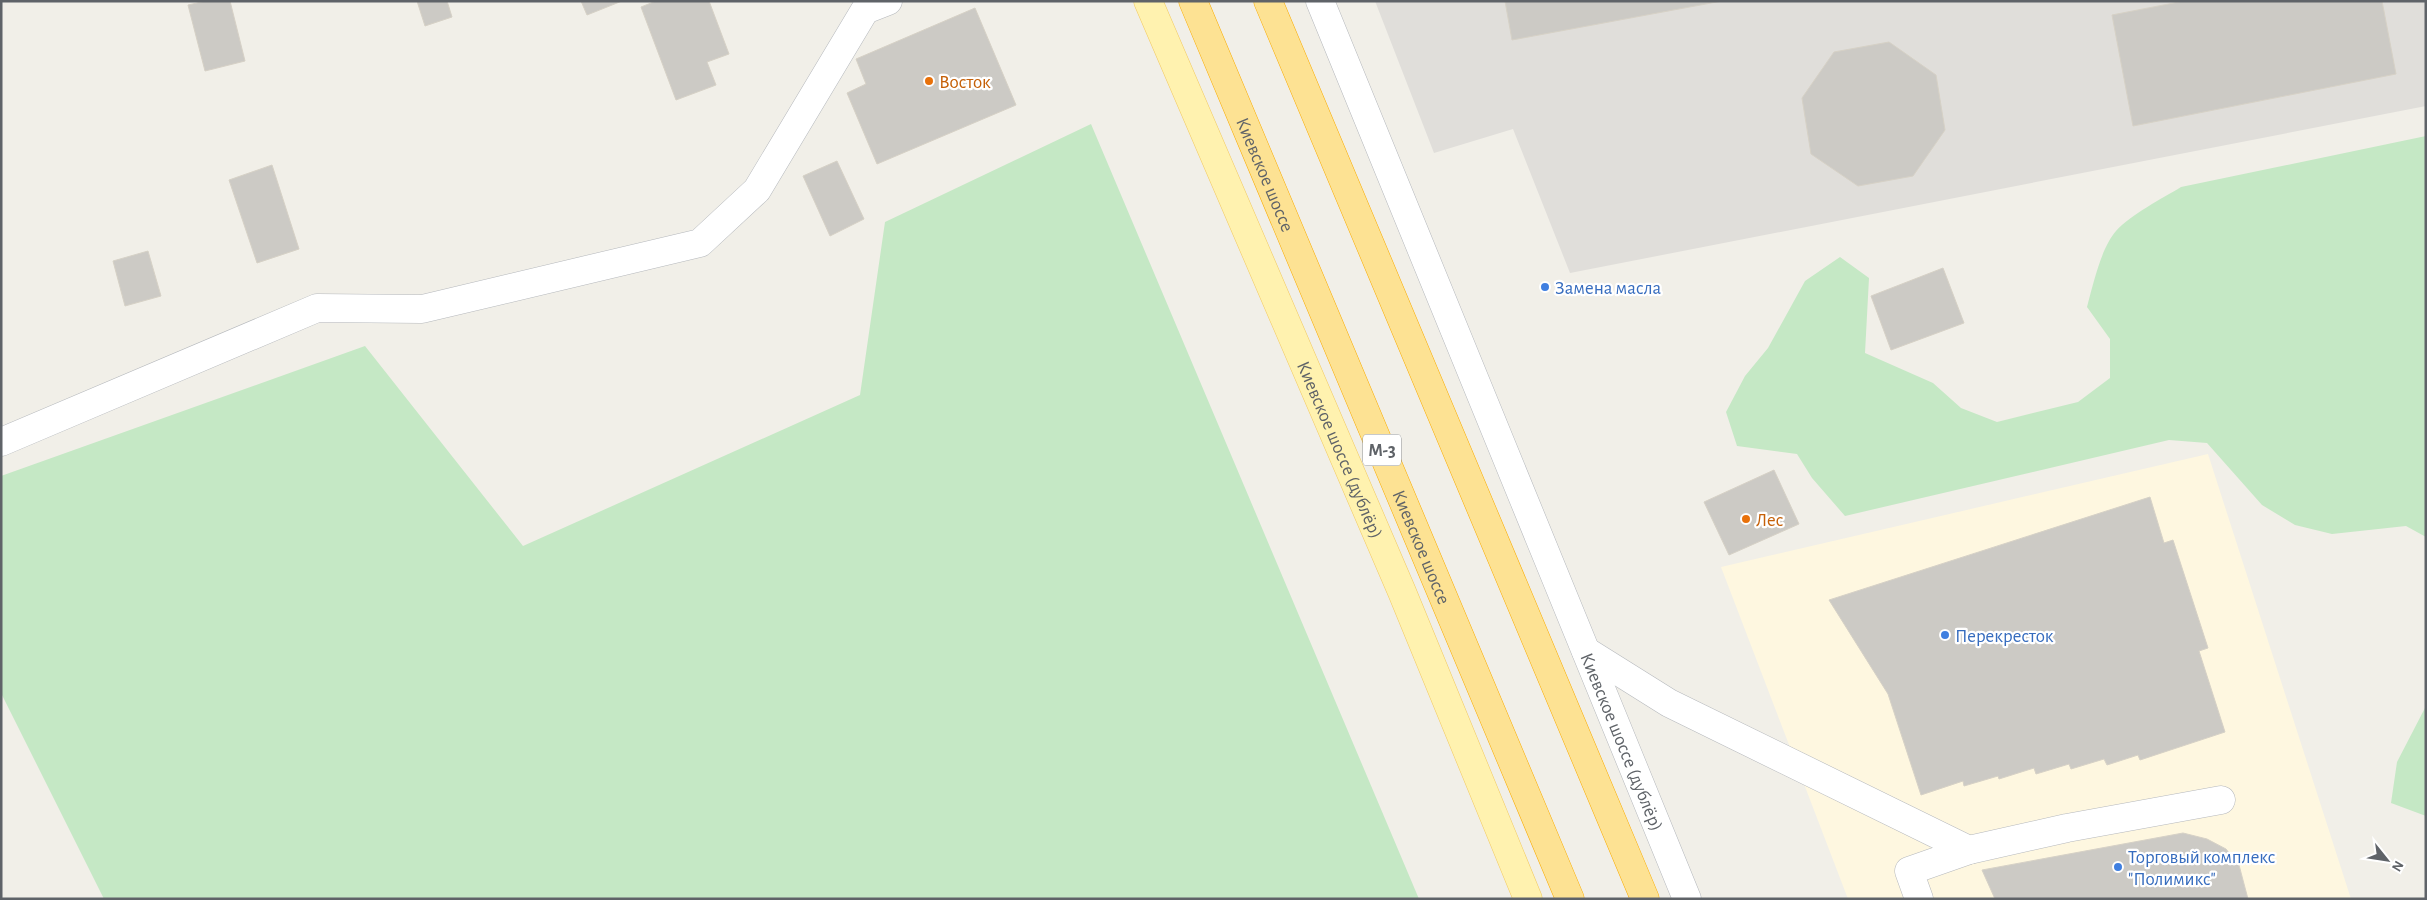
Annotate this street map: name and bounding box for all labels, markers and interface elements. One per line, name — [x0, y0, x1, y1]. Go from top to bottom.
place label: Восток — [939, 73, 991, 92]
marker: Восток — [923, 75, 935, 87]
street label: Киевское шоссе — [1232, 115, 1297, 235]
place label: Замена масла — [1555, 279, 1662, 298]
marker: Замена масла — [1539, 281, 1551, 293]
street label: Киевское шоссе (дублёр) — [1293, 359, 1386, 541]
road number: М-3 — [1363, 434, 1401, 466]
street label: Киевское шоссе — [1388, 487, 1453, 607]
place label: Лес — [1756, 511, 1783, 530]
marker: Лес — [1740, 513, 1752, 525]
place label: Перекресток — [1955, 627, 2054, 646]
marker: Перекресток — [1939, 629, 1951, 641]
street label: Киевское шоссе (дублёр) — [1576, 650, 1666, 834]
north arrow — [2362, 835, 2412, 885]
place label: Торговый комплекс "Полимикс" — [2128, 848, 2275, 889]
text: N — [2389, 858, 2406, 874]
marker: Торговый комплекс "Полимикс" — [2112, 861, 2124, 873]

